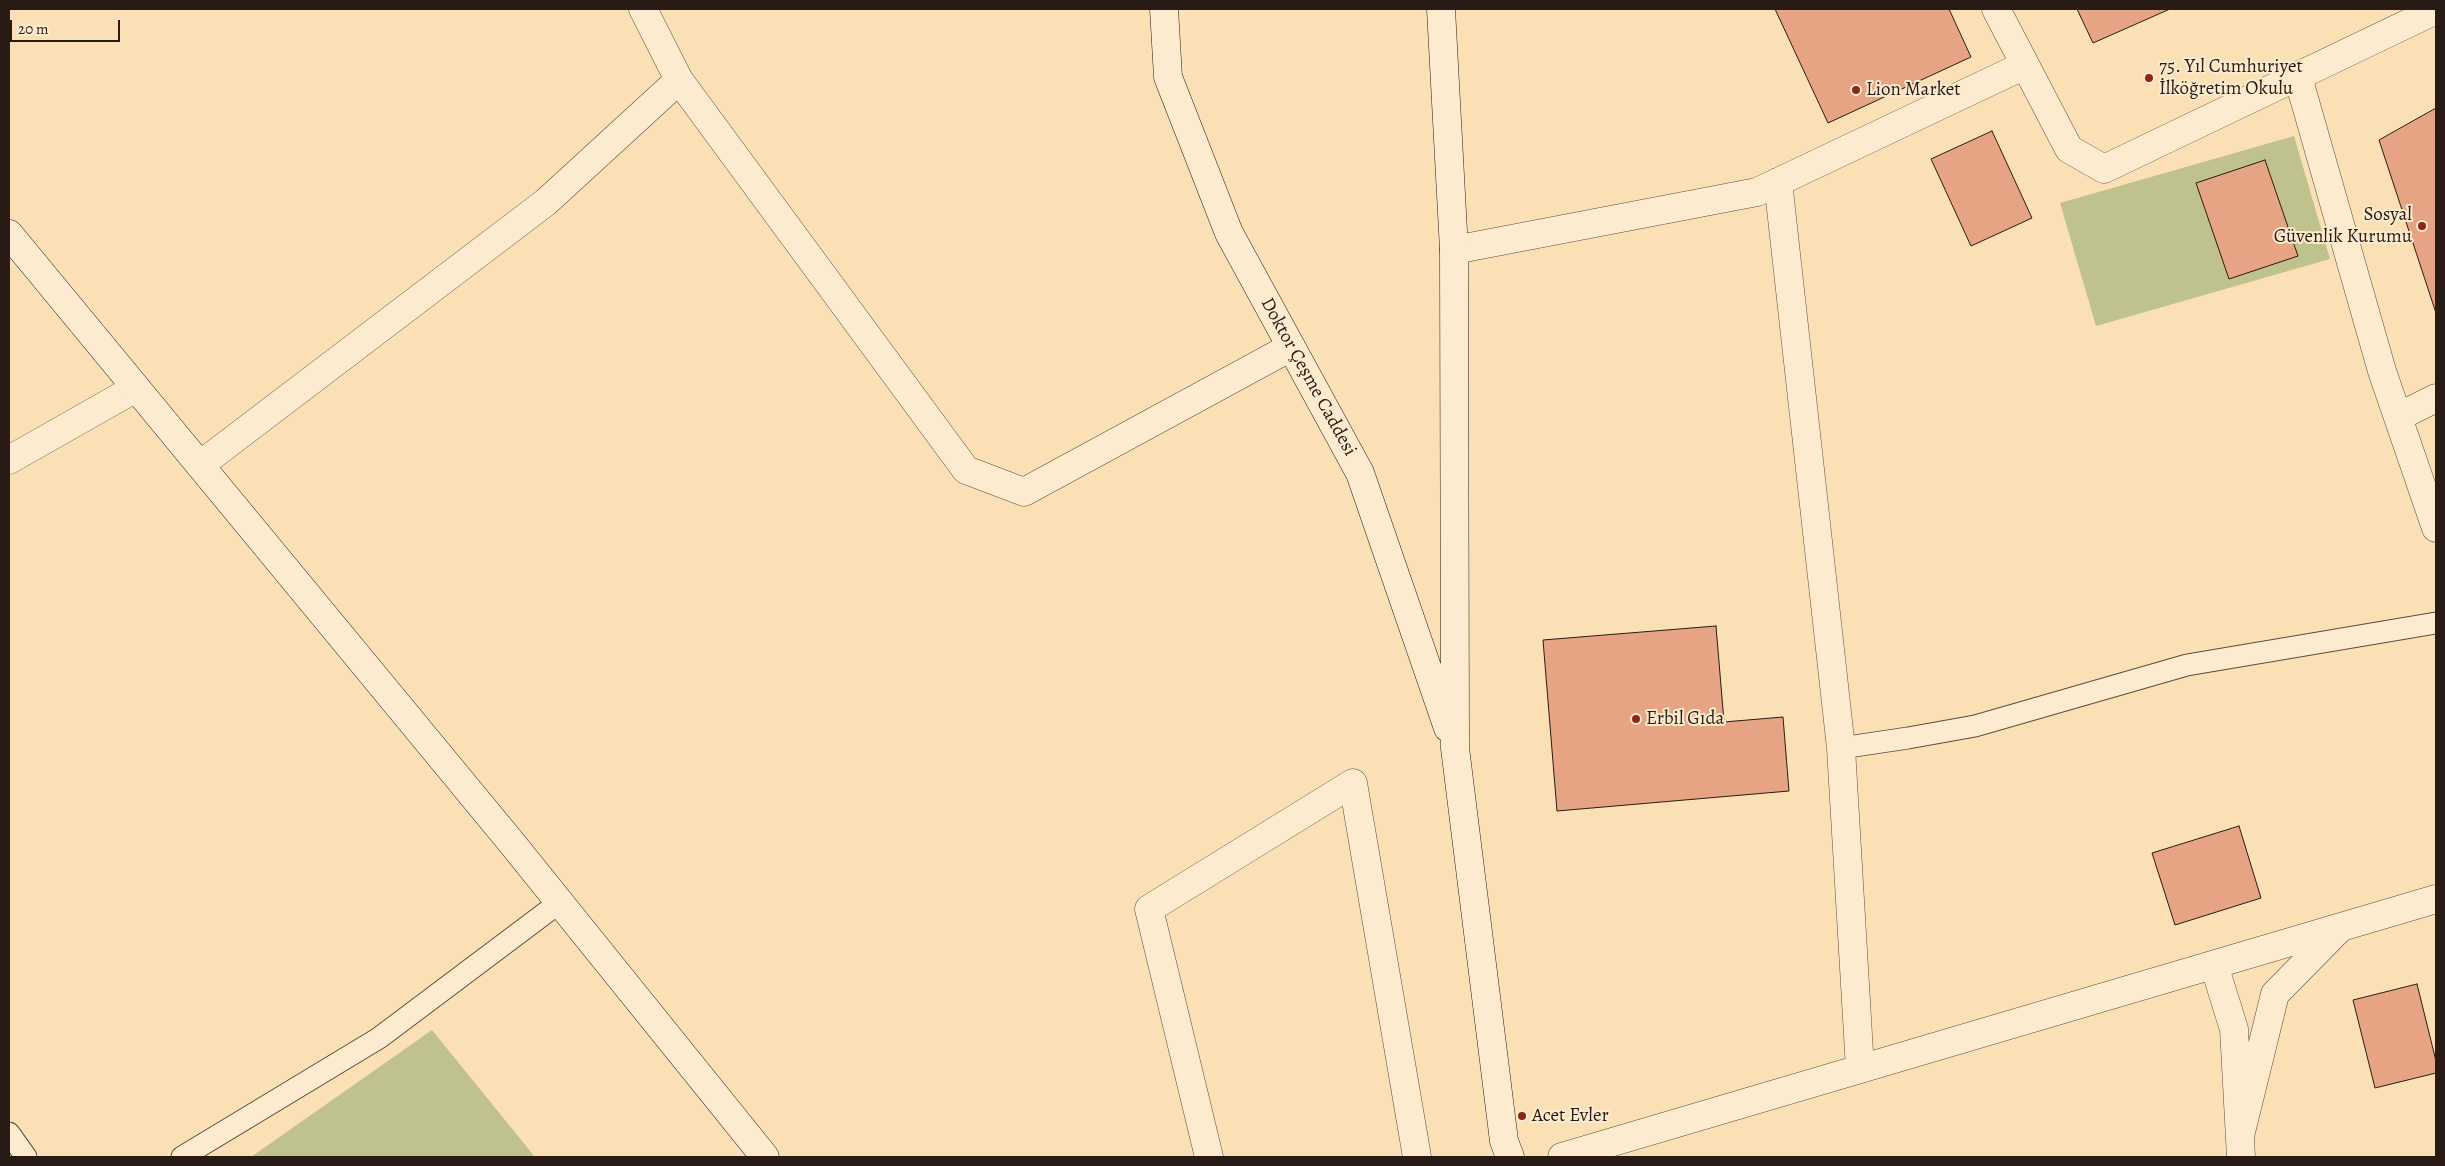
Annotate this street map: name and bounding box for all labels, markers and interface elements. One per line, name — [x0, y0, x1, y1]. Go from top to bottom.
scale bar — [12, 10, 122, 42]
text: 20 m — [18, 19, 49, 39]
place label: 75. Yıl Cumhuriyet İlköğretim Okulu — [2159, 56, 2303, 100]
marker: 75. Yıl Cumhuriyet İlköğretim Okulu — [2143, 72, 2155, 84]
place label: Lion Market — [1866, 79, 1961, 101]
marker: Lion Market — [1850, 84, 1862, 96]
place label: Sosyal Güvenlik Kurumu — [2274, 204, 2412, 248]
marker: Sosyal Güvenlik Kurumu — [2416, 220, 2428, 232]
street label: Doktor Çeşme Caddesi — [1255, 294, 1361, 460]
place label: Erbil Gıda — [1646, 708, 1724, 730]
marker: Erbil Gıda — [1630, 713, 1642, 725]
place label: Acet Evler — [1532, 1105, 1609, 1127]
marker: Acet Evler — [1516, 1110, 1528, 1122]

